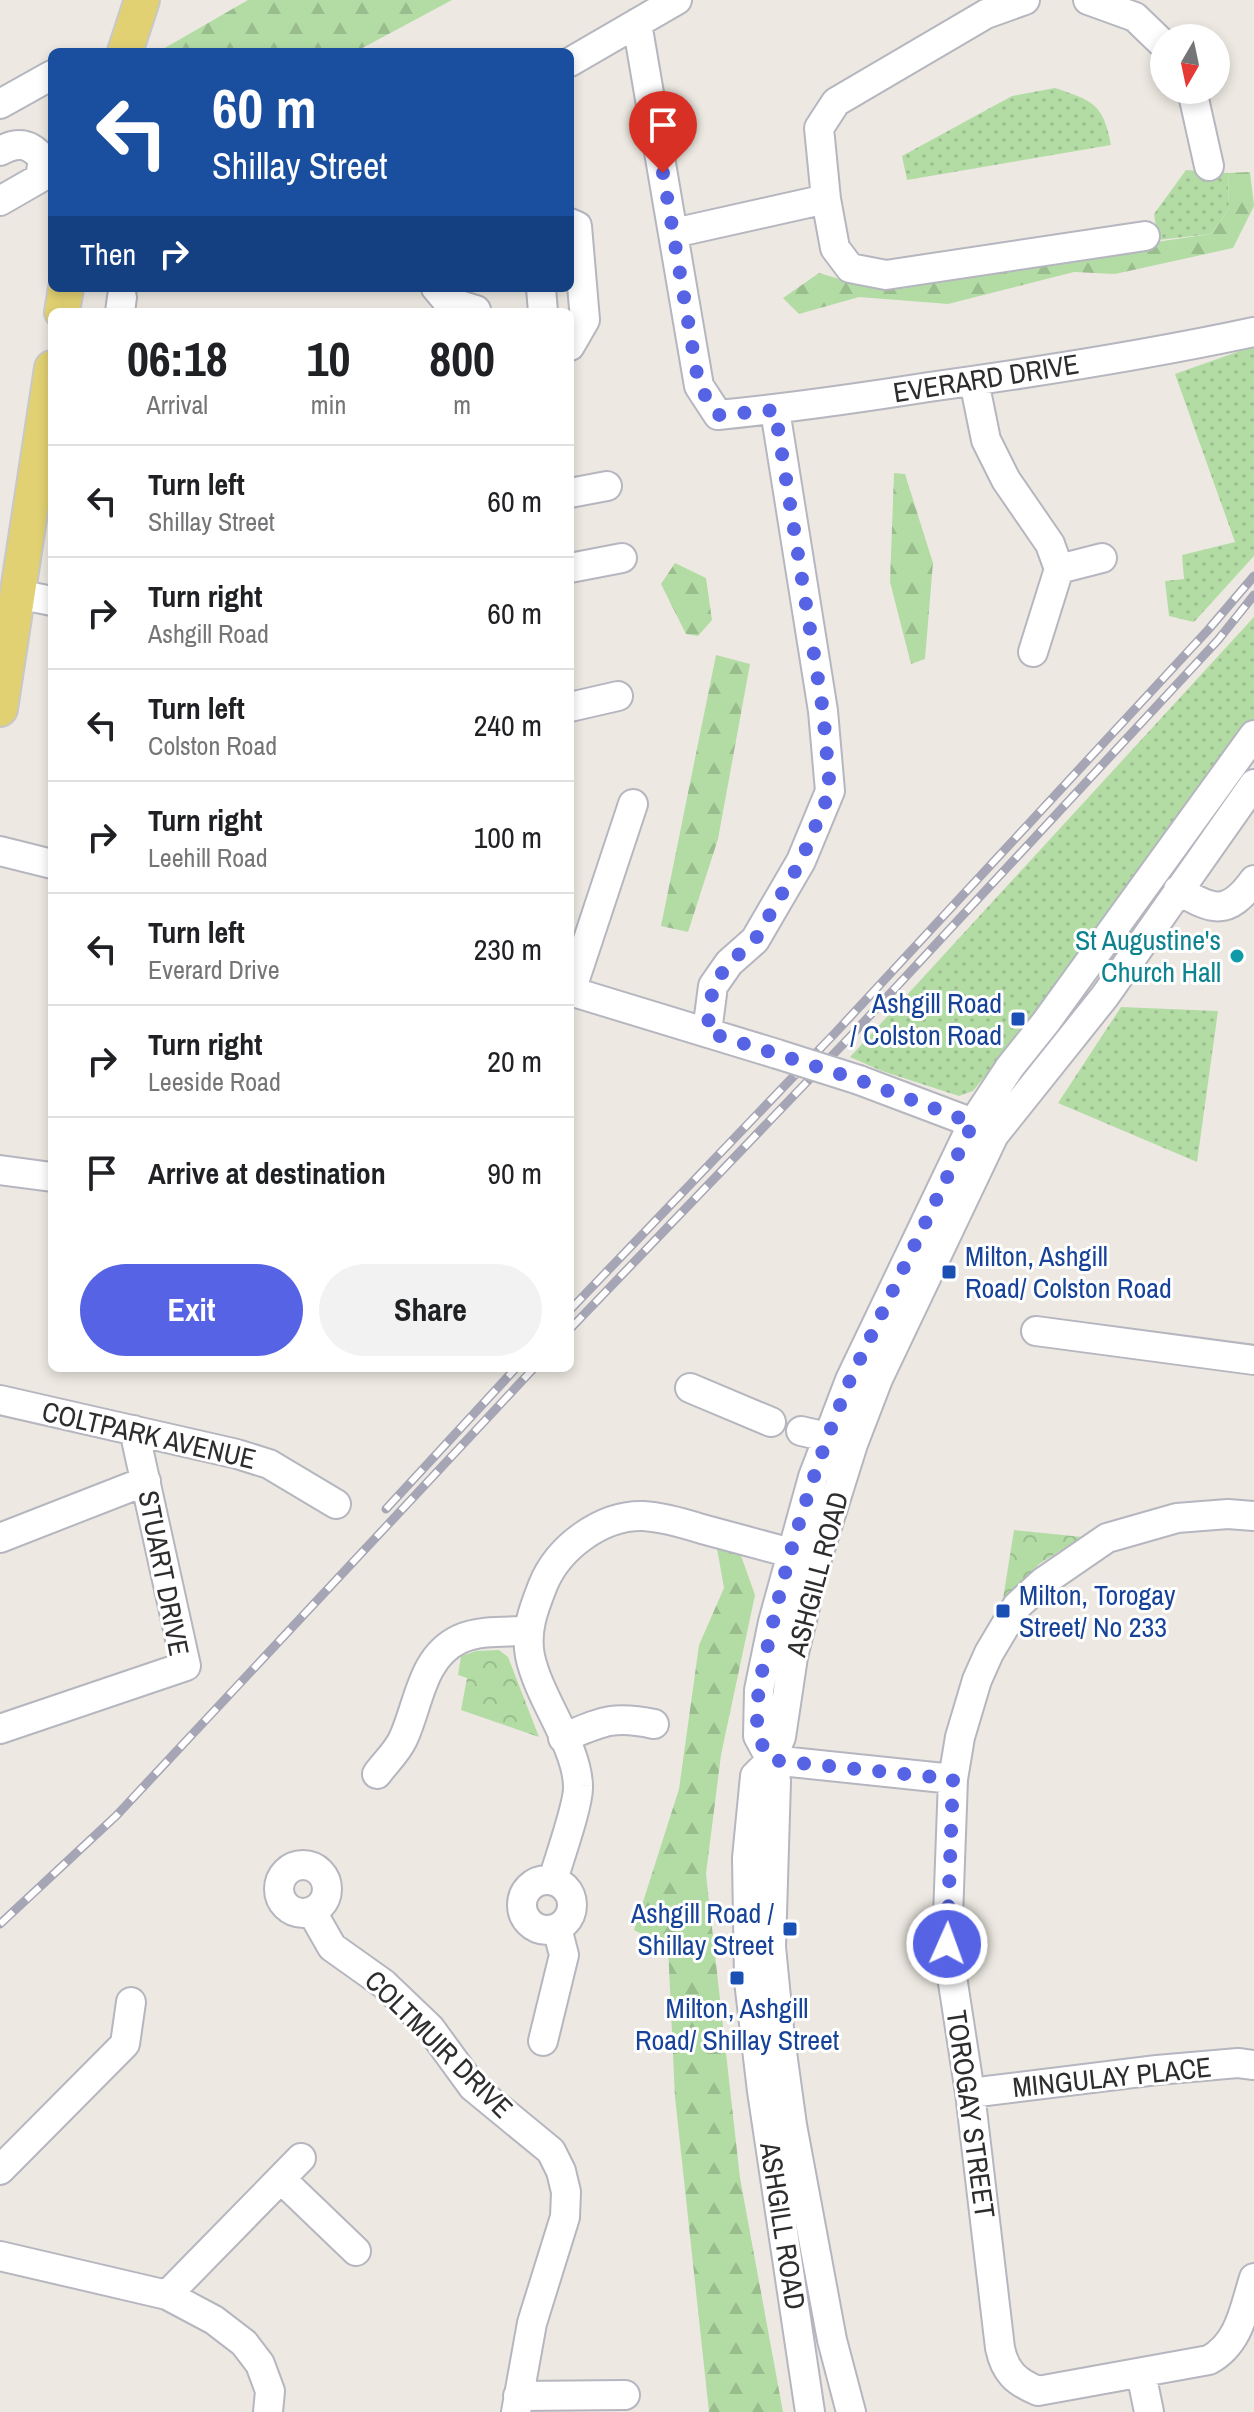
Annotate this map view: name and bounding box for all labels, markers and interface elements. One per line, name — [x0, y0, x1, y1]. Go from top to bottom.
north arrow — [1150, 24, 1230, 104]
map controls — [1150, 24, 1230, 104]
text: 60 m — [212, 70, 317, 145]
icon: left — [80, 80, 184, 184]
pin — [629, 91, 697, 173]
icon: arrive — [641, 103, 685, 147]
text: Shillay Street — [212, 142, 388, 190]
icon: right — [152, 232, 196, 276]
text: Then — [80, 234, 136, 274]
text: 06:18 — [127, 326, 228, 391]
text: 10 — [307, 326, 350, 391]
text: 800 — [429, 326, 495, 391]
street label: EVERARD DRIVE — [890, 345, 1082, 411]
text: Arrival — [146, 387, 208, 422]
text: min — [311, 387, 346, 422]
text: m — [453, 387, 471, 422]
text: Turn left — [148, 464, 245, 504]
icon: left — [80, 479, 124, 523]
text: 60 m — [487, 481, 542, 521]
text: Shillay Street — [148, 504, 275, 539]
text: Turn right — [148, 576, 262, 616]
icon: right — [80, 591, 124, 635]
text: 60 m — [487, 593, 542, 633]
text: Ashgill Road — [148, 616, 269, 651]
text: Turn left — [148, 688, 245, 728]
icon: left — [80, 703, 124, 747]
text: 240 m — [474, 705, 542, 745]
text: Colston Road — [148, 728, 277, 763]
text: Turn right — [148, 800, 262, 840]
icon: right — [80, 815, 124, 859]
text: 100 m — [474, 817, 542, 857]
text: Leehill Road — [148, 840, 268, 875]
text: Turn left — [148, 912, 245, 952]
place label: St Augustine's Church Hall — [1075, 921, 1221, 991]
icon: left — [80, 927, 124, 971]
text: 230 m — [474, 929, 542, 969]
marker: St Augustine's Church Hall — [1228, 947, 1246, 965]
text: Everard Drive — [148, 952, 280, 987]
place label: Ashgill Road / Colston Road — [850, 984, 1002, 1054]
marker: Ashgill Road / Colston Road — [1009, 1010, 1027, 1028]
text: Turn right — [148, 1024, 262, 1064]
icon: right — [80, 1039, 124, 1083]
text: 20 m — [487, 1041, 542, 1081]
text: Leeside Road — [148, 1064, 281, 1099]
icon: arrive — [80, 1151, 124, 1195]
text: Arrive at destination — [148, 1153, 386, 1193]
text: 90 m — [487, 1153, 542, 1193]
place label: Milton, Ashgill Road/ Colston Road — [965, 1237, 1172, 1307]
marker: Milton, Ashgill Road/ Colston Road — [940, 1263, 958, 1281]
button: Exit — [80, 1264, 303, 1356]
button: Share — [319, 1264, 542, 1356]
street label: COLTPARK AVENUE — [38, 1392, 260, 1478]
street label: STUART DRIVE — [129, 1487, 199, 1659]
street label: ASHGILL ROAD — [777, 1488, 857, 1661]
place label: Milton, Torogay Street/ No 233 — [1019, 1576, 1176, 1646]
marker: Milton, Torogay Street/ No 233 — [994, 1602, 1012, 1620]
place label: Ashgill Road / Shillay Street — [630, 1894, 775, 1964]
position arrow — [905, 1902, 989, 1986]
marker: Ashgill Road / Shillay Street — [781, 1920, 799, 1938]
street label: COLTMUIR DRIVE — [357, 1962, 521, 2126]
marker: Milton, Ashgill Road/ Shillay Street — [728, 1969, 746, 1987]
place label: Milton, Ashgill Road/ Shillay Street — [635, 1989, 839, 2059]
street label: TOROGAY STREET — [938, 2008, 1004, 2220]
street label: MINGULAY PLACE — [1011, 2048, 1213, 2106]
street label: ASHGILL ROAD — [751, 2139, 815, 2312]

